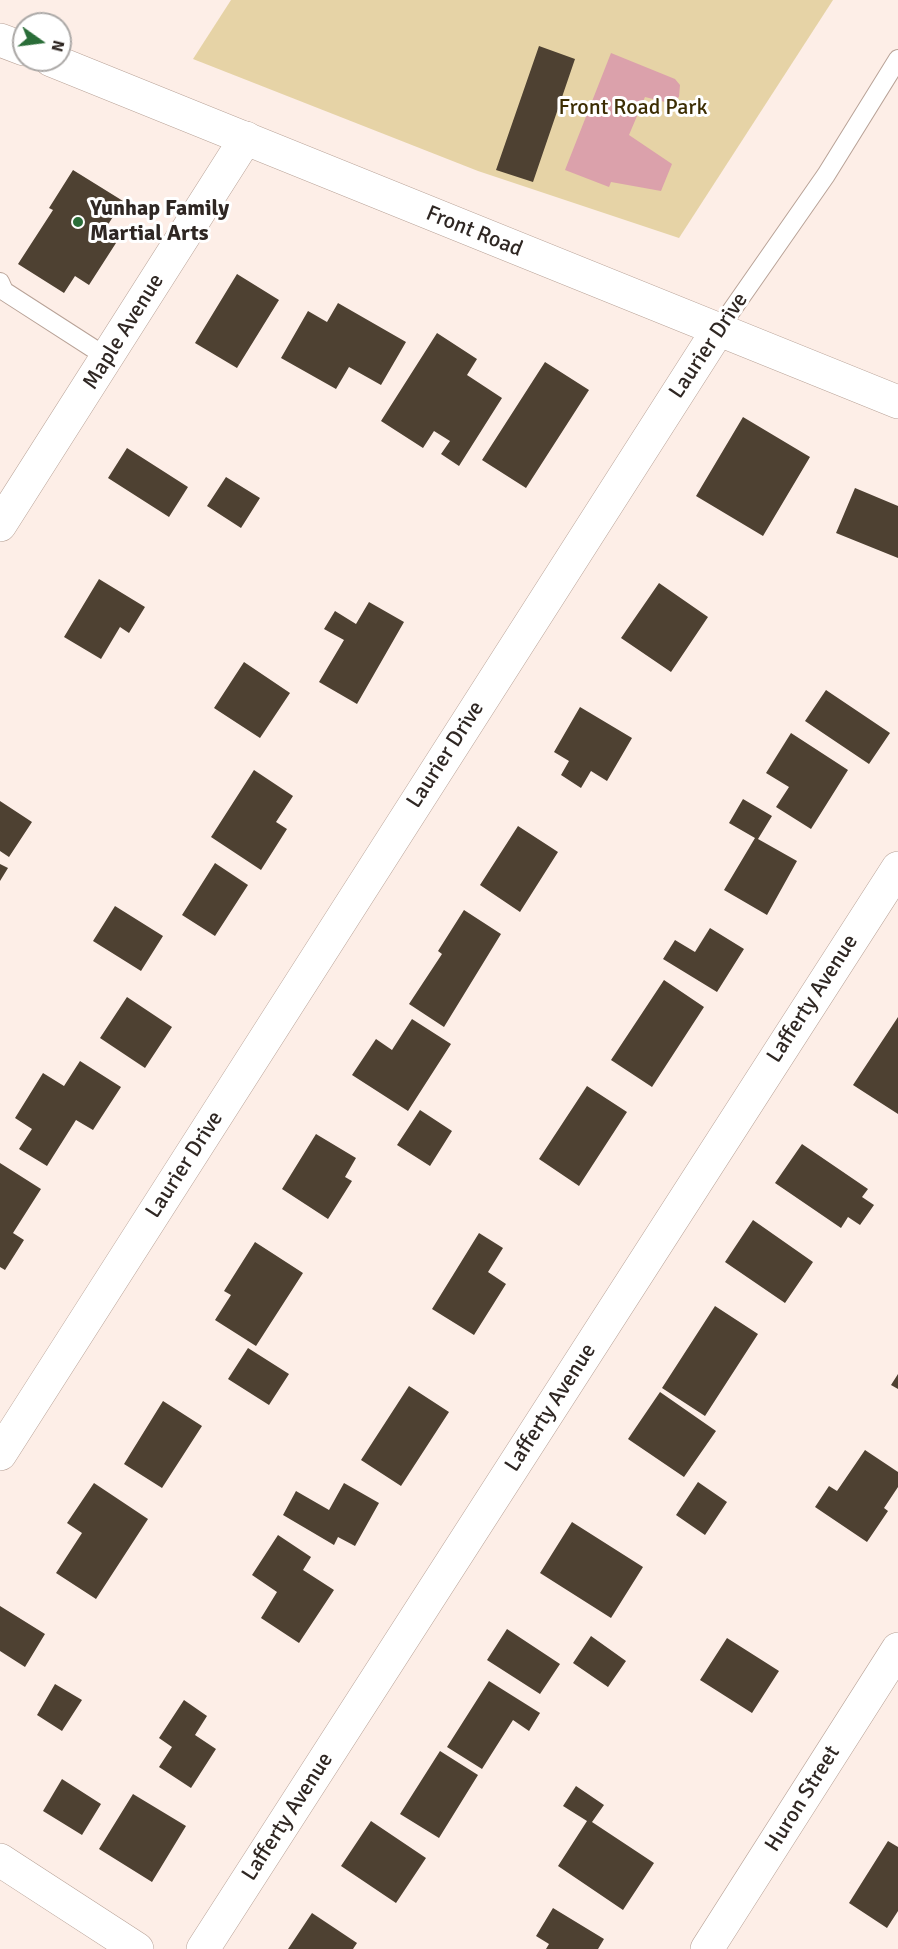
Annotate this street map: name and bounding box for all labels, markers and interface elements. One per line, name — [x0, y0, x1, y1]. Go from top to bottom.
north arrow — [12, 12, 72, 72]
text: N — [46, 38, 69, 54]
park label: Front Road Park — [559, 95, 707, 121]
place label: Yunhap Family Martial Arts — [90, 196, 229, 248]
street label: Front Road — [422, 201, 526, 263]
marker: Yunhap Family Martial Arts — [71, 215, 85, 229]
street label: Maple Avenue — [78, 269, 170, 395]
street label: Laurier Drive — [664, 288, 754, 404]
street label: Laurier Drive — [402, 697, 490, 813]
street label: Lafferty Avenue — [762, 930, 864, 1068]
street label: Laurier Drive — [141, 1107, 229, 1223]
street label: Lafferty Avenue — [500, 1339, 602, 1477]
street label: Huron Street — [760, 1741, 846, 1857]
street label: Lafferty Avenue — [237, 1748, 339, 1886]

